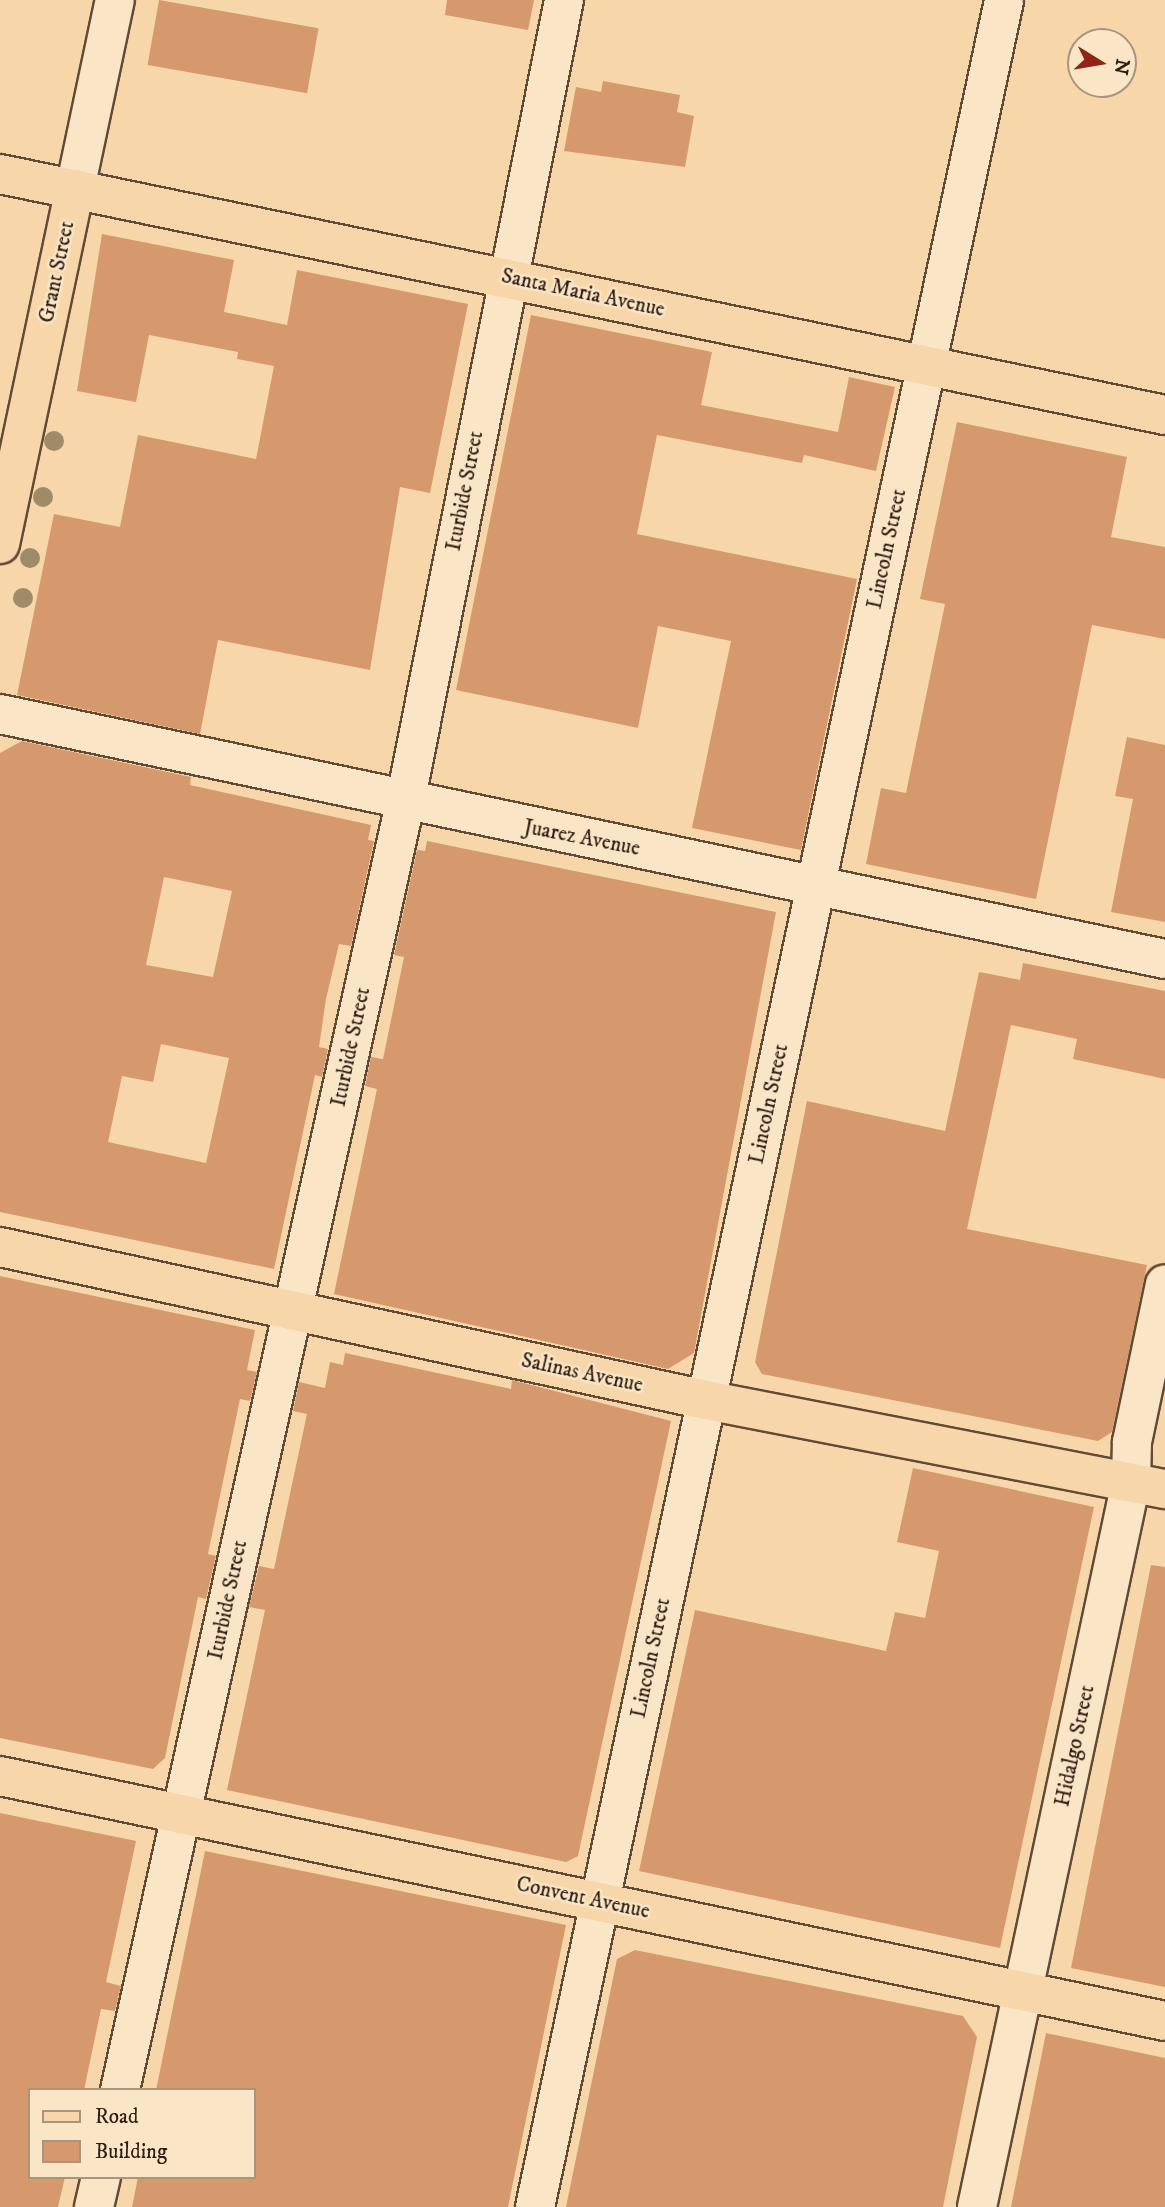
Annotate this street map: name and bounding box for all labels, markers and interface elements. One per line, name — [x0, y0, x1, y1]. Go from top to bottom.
north arrow — [1067, 28, 1137, 98]
text: N — [1108, 57, 1134, 77]
street label: Grant Street — [34, 219, 80, 325]
street label: Santa Maria Avenue — [499, 263, 667, 323]
street label: Iturbide Street — [441, 429, 489, 553]
street label: Lincoln Street — [862, 487, 912, 611]
street label: Juarez Avenue — [522, 814, 642, 862]
street label: Iturbide Street — [326, 985, 376, 1109]
street label: Lincoln Street — [744, 1042, 794, 1166]
street label: Salinas Avenue — [519, 1348, 645, 1398]
street label: Iturbide Street — [203, 1538, 253, 1662]
street label: Lincoln Street — [626, 1596, 676, 1720]
street label: Hidalgo Street — [1050, 1683, 1100, 1809]
street label: Convent Avenue — [514, 1872, 652, 1924]
legend — [28, 2088, 256, 2179]
text: Road — [95, 2104, 139, 2130]
text: Building — [95, 2139, 167, 2165]

